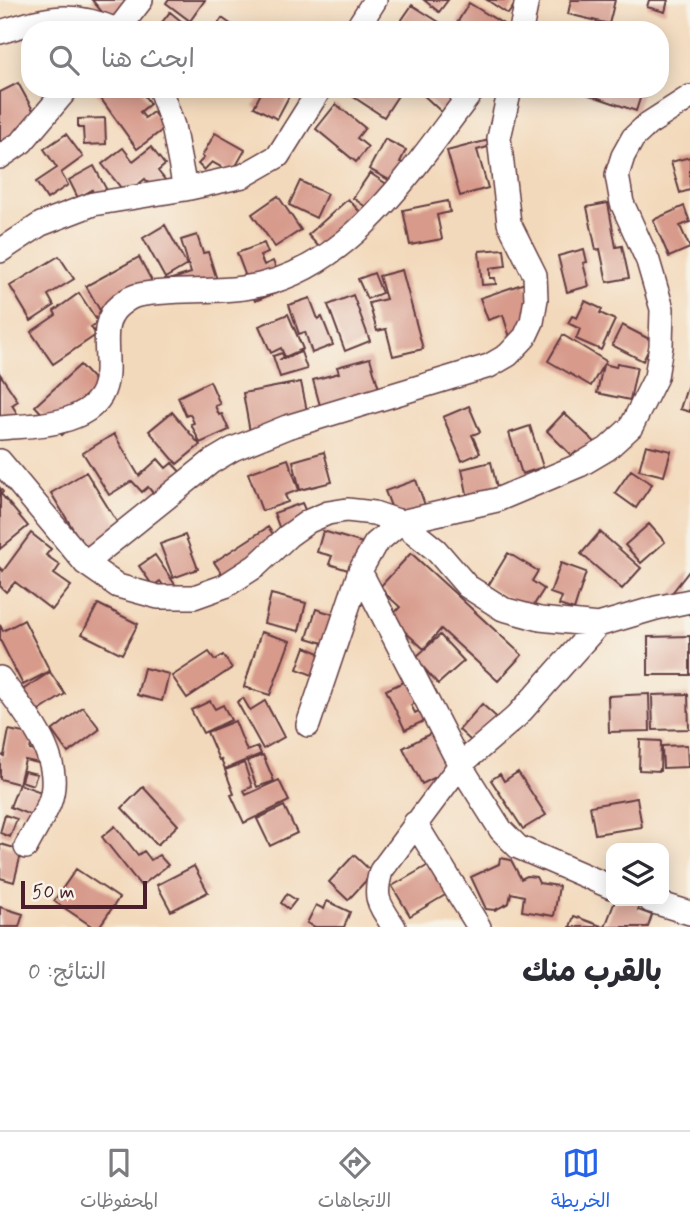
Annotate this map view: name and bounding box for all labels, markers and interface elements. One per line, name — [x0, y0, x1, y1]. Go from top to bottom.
search box — [21, 21, 669, 98]
icon: search — [45, 41, 83, 79]
text: ابحث هنا — [101, 43, 195, 77]
map controls — [606, 843, 669, 906]
button: layers — [606, 843, 669, 906]
scale bar — [21, 878, 147, 910]
text: 50 m — [32, 880, 75, 905]
text: بالقرب منك — [522, 953, 662, 992]
text: النتائج: 0 — [28, 958, 106, 988]
tab: المحفوظات — [80, 1144, 158, 1217]
tab: الاتجاهات — [318, 1144, 391, 1217]
tab: الخريطة — [551, 1144, 610, 1217]

